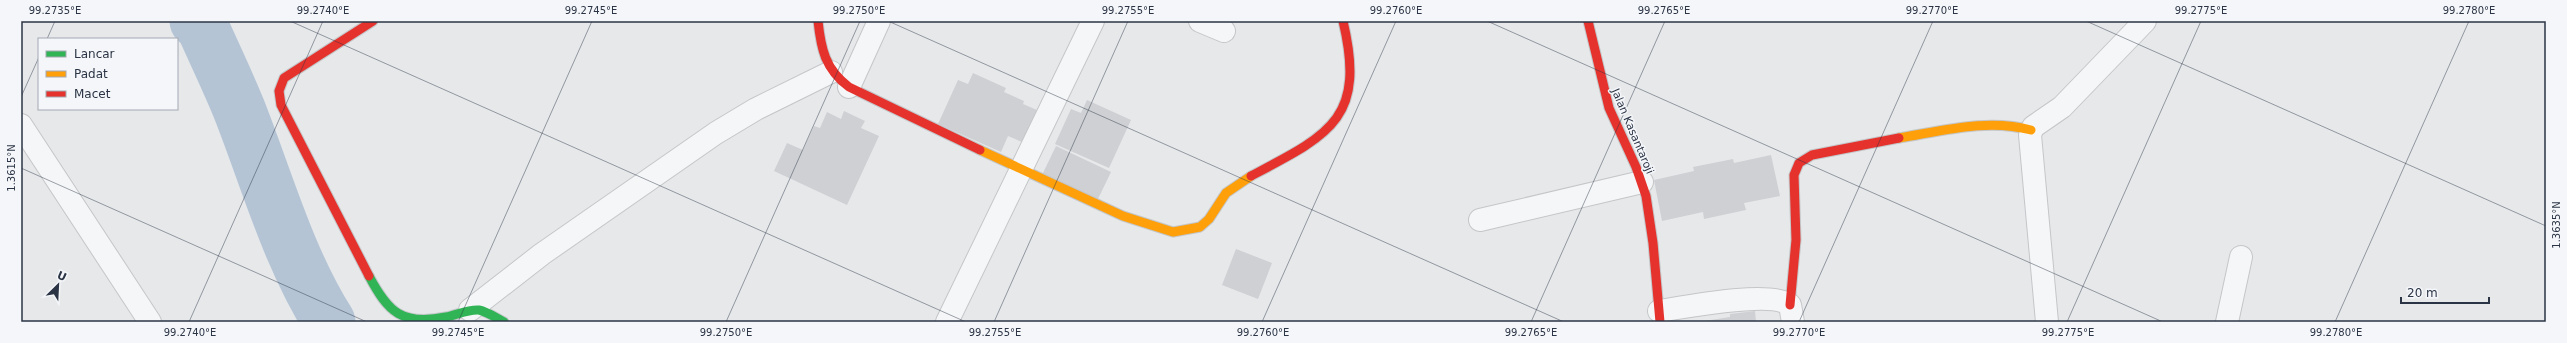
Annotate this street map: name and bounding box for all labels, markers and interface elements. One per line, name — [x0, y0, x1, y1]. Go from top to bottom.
text: 99.2735°E — [29, 5, 81, 16]
text: 99.2740°E — [297, 5, 349, 16]
text: 99.2745°E — [565, 5, 617, 16]
text: 99.2750°E — [833, 5, 885, 16]
text: 99.2755°E — [1102, 5, 1154, 16]
text: 99.2760°E — [1370, 5, 1422, 16]
text: 99.2765°E — [1638, 5, 1690, 16]
text: 99.2770°E — [1906, 5, 1958, 16]
text: 99.2775°E — [2175, 5, 2227, 16]
text: 99.2780°E — [2443, 5, 2495, 16]
legend — [38, 38, 178, 110]
text: Lancar — [74, 47, 115, 61]
text: Padat — [74, 67, 108, 81]
street label: Jalan Kasantaroji — [1608, 86, 1656, 176]
text: Macet — [74, 87, 111, 101]
text: 1.3615°N — [6, 144, 17, 192]
text: 1.3635°N — [2551, 201, 2562, 249]
north arrow — [38, 265, 78, 305]
text: U — [55, 269, 69, 284]
scale bar — [2401, 279, 2489, 305]
text: 20 m — [2407, 286, 2438, 300]
text: 99.2740°E — [164, 327, 216, 338]
text: 99.2745°E — [432, 327, 484, 338]
text: 99.2750°E — [700, 327, 752, 338]
text: 99.2755°E — [969, 327, 1021, 338]
text: 99.2760°E — [1237, 327, 1289, 338]
text: 99.2765°E — [1505, 327, 1557, 338]
text: 99.2770°E — [1773, 327, 1825, 338]
text: 99.2775°E — [2042, 327, 2094, 338]
text: 99.2780°E — [2310, 327, 2362, 338]

